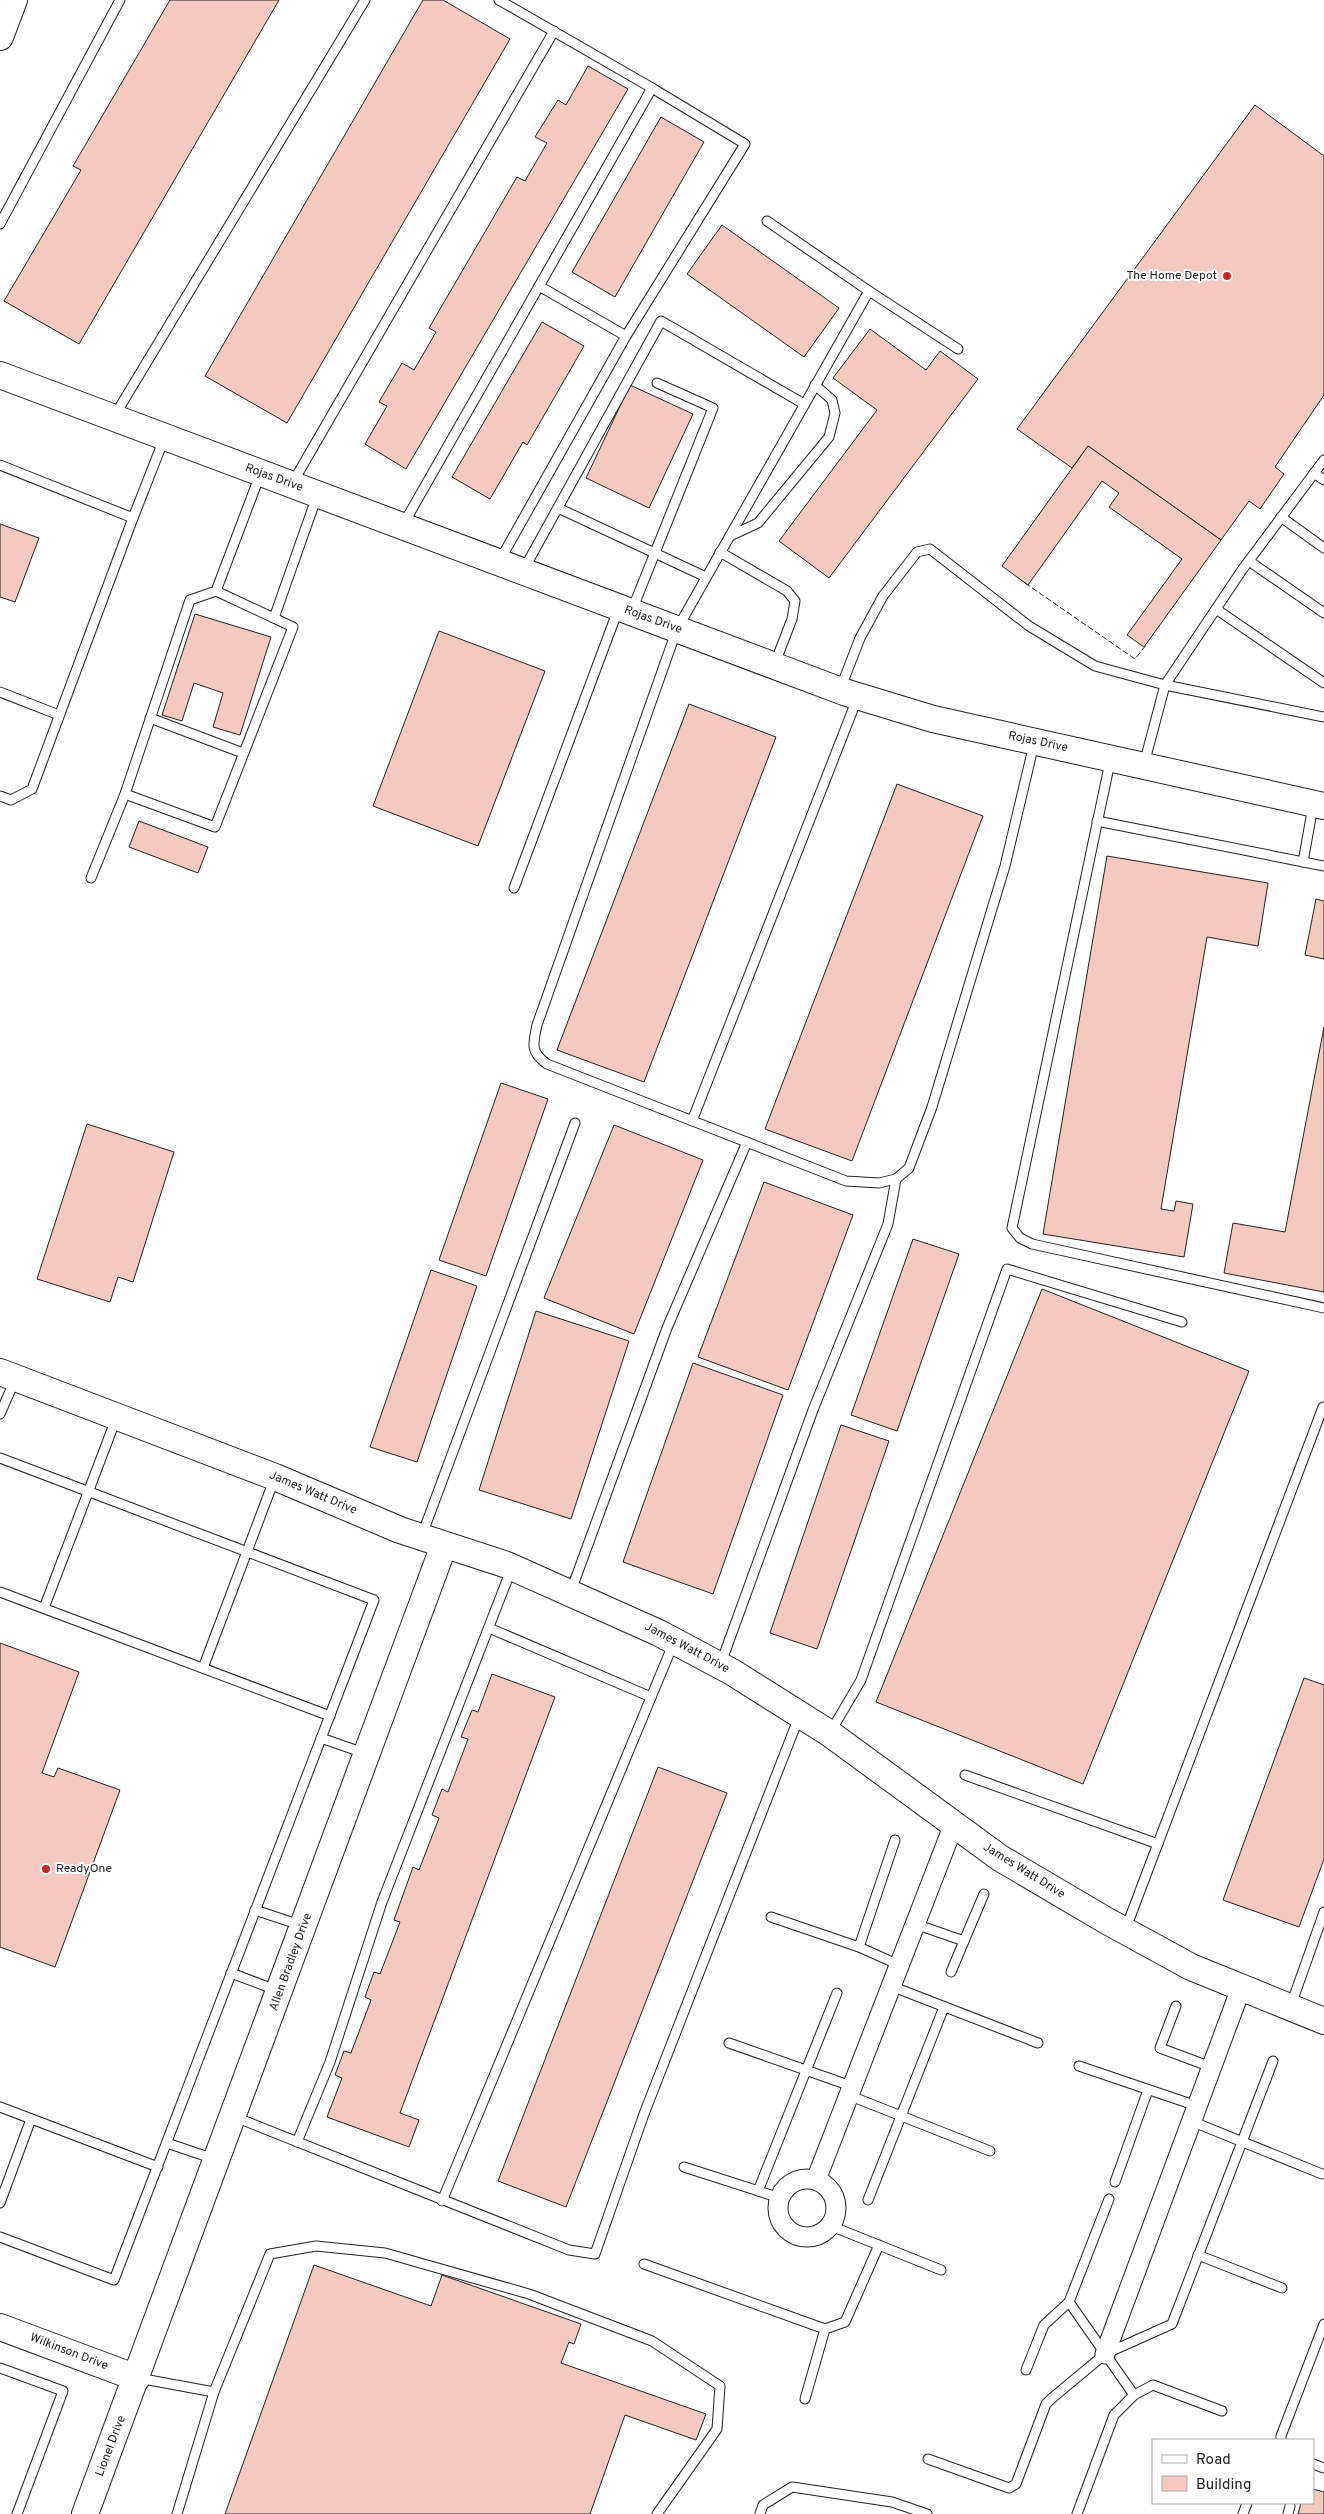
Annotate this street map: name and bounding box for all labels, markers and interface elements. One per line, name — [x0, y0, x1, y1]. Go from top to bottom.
place label: The Home Depot — [1126, 268, 1217, 284]
marker: The Home Depot — [1221, 270, 1233, 282]
street label: Rojas Drive — [243, 460, 305, 496]
street label: Rojas Drive — [622, 602, 684, 638]
street label: Rojas Drive — [1007, 728, 1069, 756]
street label: James Watt Drive — [267, 1467, 359, 1519]
street label: James Watt Drive — [642, 1619, 732, 1677]
street label: James Watt Drive — [980, 1839, 1068, 1903]
place label: ReadyOne — [56, 1861, 112, 1877]
marker: ReadyOne — [40, 1863, 52, 1875]
street label: Allen Bradley Drive — [266, 1911, 316, 2013]
street label: Wilkinson Drive — [28, 2330, 110, 2374]
street label: Lionel Drive — [92, 2413, 130, 2479]
legend — [1152, 2439, 1314, 2504]
text: Road — [1196, 2451, 1231, 2470]
text: Building — [1196, 2476, 1251, 2495]

